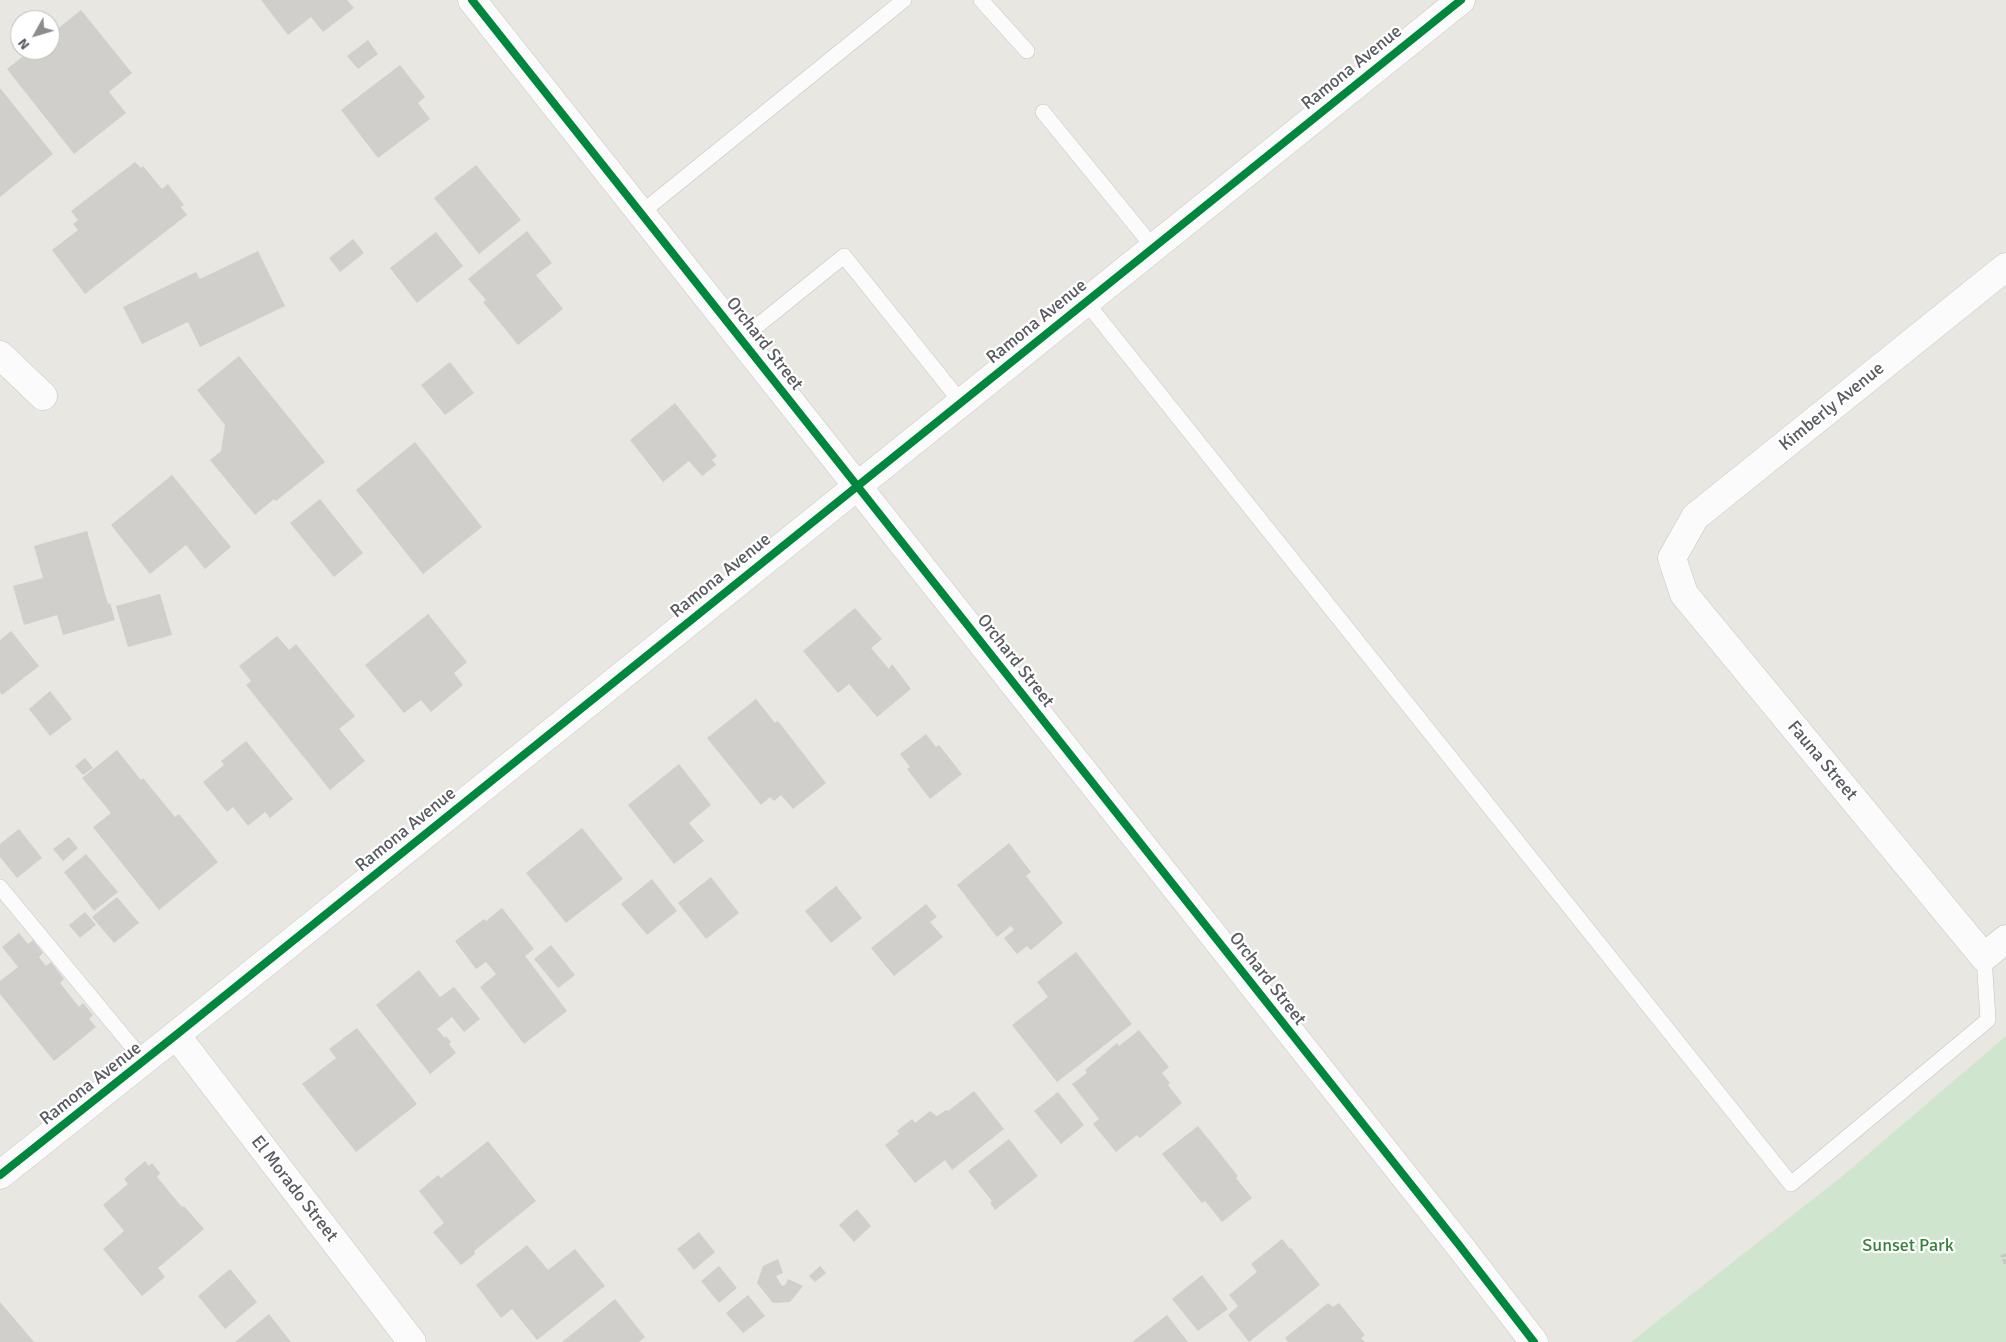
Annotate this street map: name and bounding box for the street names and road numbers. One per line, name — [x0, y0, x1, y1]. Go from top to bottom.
street label: Ramona Avenue — [1298, 21, 1406, 115]
street label: Ramona Avenue — [983, 275, 1091, 369]
street label: Orchard Street — [721, 293, 807, 395]
street label: Kimberly Avenue — [1775, 358, 1889, 456]
street label: Ramona Avenue — [667, 529, 775, 623]
street label: Orchard Street — [972, 610, 1058, 712]
street label: Fauna Street — [1782, 717, 1862, 805]
street label: Ramona Avenue — [352, 783, 460, 877]
street label: Orchard Street — [1224, 928, 1310, 1030]
street label: Ramona Avenue — [36, 1038, 146, 1130]
street label: El Morado Street — [246, 1132, 342, 1246]

